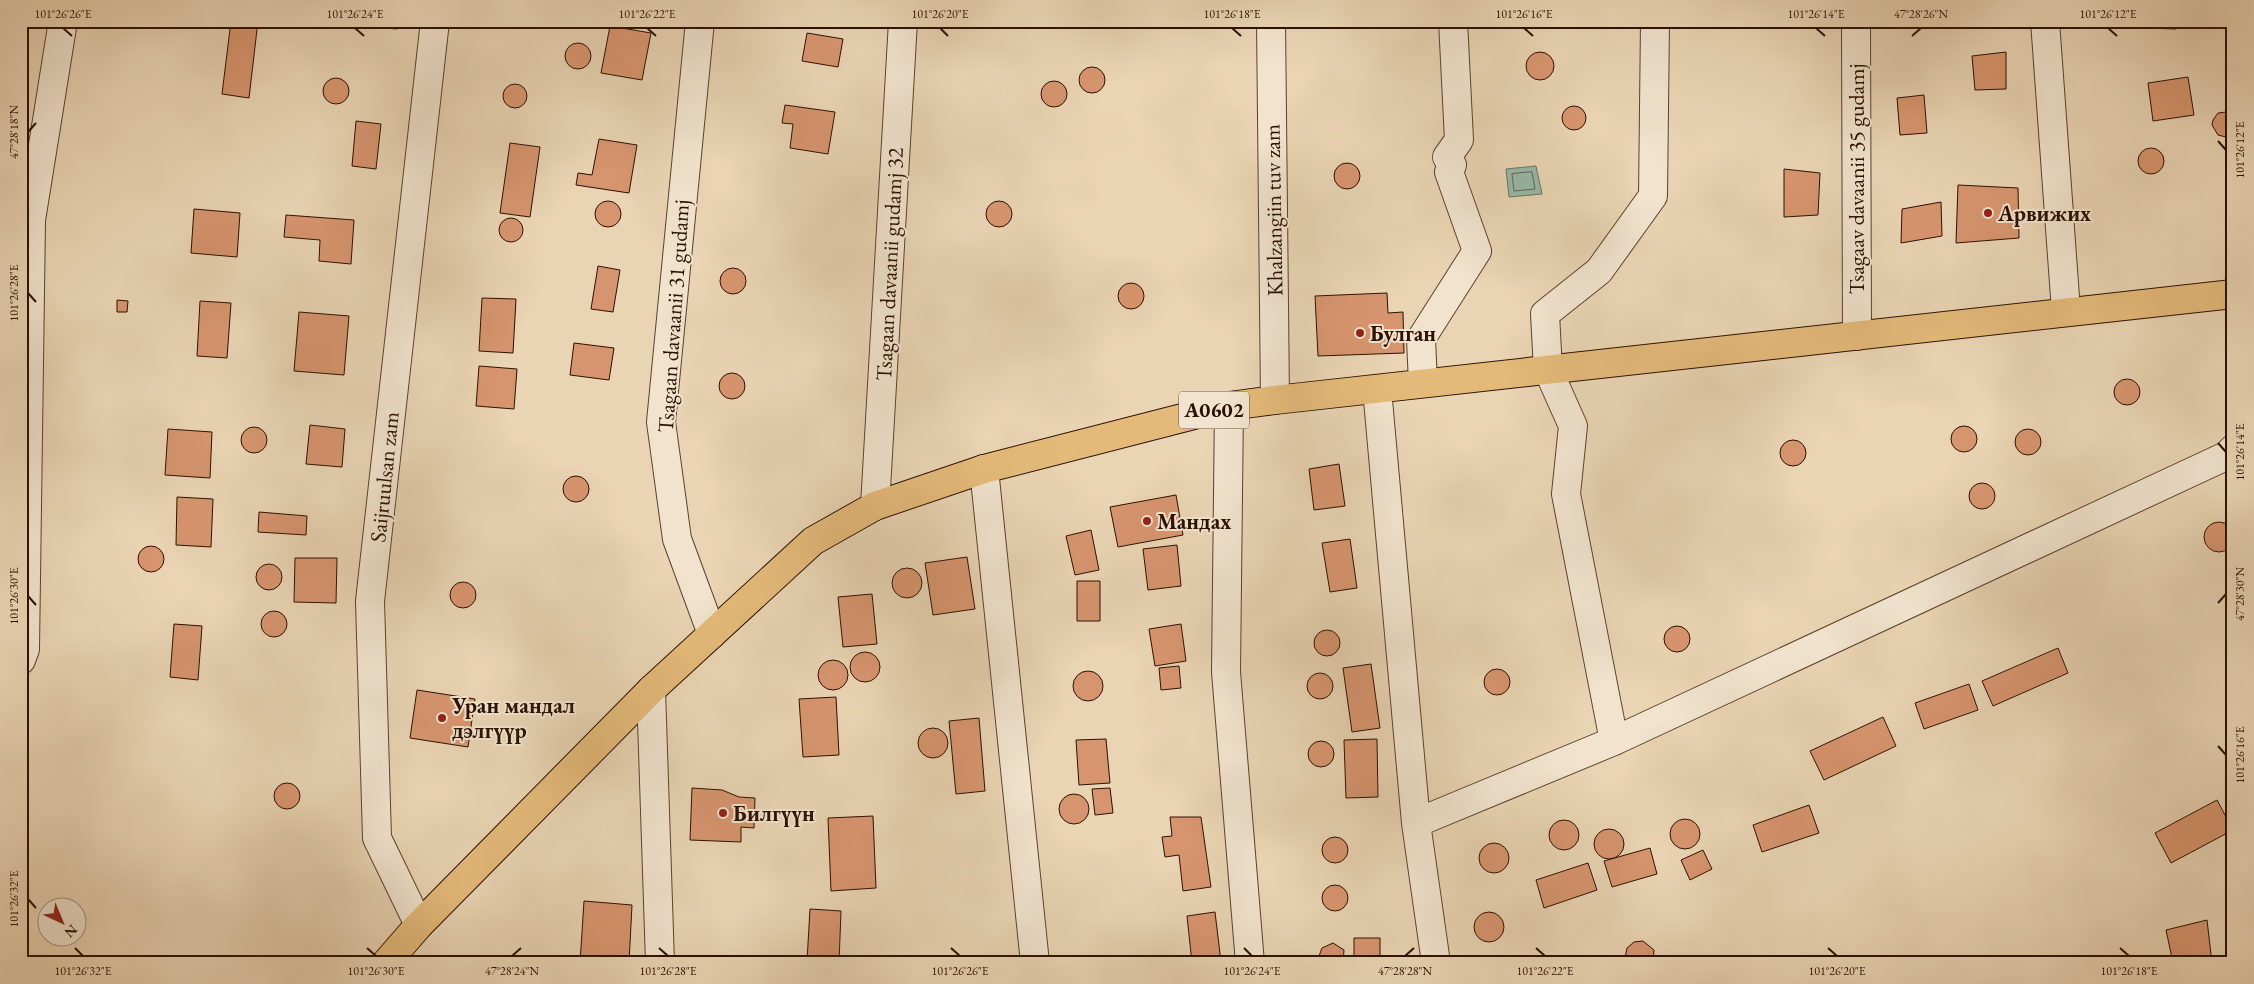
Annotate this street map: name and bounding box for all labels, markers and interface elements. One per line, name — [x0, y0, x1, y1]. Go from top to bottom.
text: 101°26'26"E — [35, 6, 92, 22]
text: 101°26'24"E — [327, 6, 384, 22]
text: 101°26'22"E — [619, 6, 676, 22]
text: 101°26'20"E — [912, 6, 969, 22]
text: 101°26'18"E — [1204, 6, 1261, 22]
text: 101°26'16"E — [1496, 6, 1553, 22]
text: 101°26'14"E — [1788, 6, 1845, 22]
text: 47°28'26"N — [1894, 6, 1948, 22]
text: 101°26'12"E — [2080, 6, 2137, 22]
street label: Tsagaav davaanii 35 gudamj — [1842, 64, 1871, 294]
text: 47°28'18"N — [6, 105, 22, 159]
text: 101°26'12"E — [2232, 121, 2248, 178]
street label: Khalzangiin tuv zam — [1257, 124, 1289, 296]
street label: Tsagaan davaanii gudamj 32 — [869, 146, 910, 381]
street label: Tsagaan davaanii 31 gudamj — [651, 199, 696, 433]
place label: Арвижих — [1997, 199, 2091, 228]
marker: Арвижих — [1982, 207, 1994, 219]
text: 101°26'28"E — [6, 264, 22, 321]
place label: Булган — [1370, 319, 1436, 348]
marker: Булган — [1354, 327, 1366, 339]
road number: A0602 — [1179, 392, 1249, 428]
street label: Saijruulsan zam — [363, 410, 406, 544]
text: 101°26'14"E — [2232, 423, 2248, 480]
place label: Мандах — [1157, 507, 1231, 536]
marker: Мандах — [1141, 515, 1153, 527]
text: 101°26'30"E — [6, 567, 22, 624]
text: 47°28'30"N — [2232, 567, 2248, 621]
place label: Уран мандал дэлгүүр — [451, 691, 575, 745]
marker: Уран мандал дэлгүүр — [436, 712, 448, 724]
text: 101°26'16"E — [2232, 726, 2248, 783]
place label: Билгүүн — [733, 799, 815, 828]
marker: Билгүүн — [717, 807, 729, 819]
text: 101°26'32"E — [6, 870, 22, 927]
north arrow — [38, 896, 88, 946]
text: N — [60, 921, 81, 942]
text: 101°26'32"E — [55, 963, 112, 979]
text: 101°26'30"E — [348, 963, 405, 979]
text: 47°28'24"N — [485, 963, 539, 979]
text: 101°26'28"E — [640, 963, 697, 979]
text: 101°26'26"E — [932, 963, 989, 979]
text: 101°26'24"E — [1224, 963, 1281, 979]
text: 47°28'28"N — [1378, 963, 1432, 979]
text: 101°26'22"E — [1517, 963, 1574, 979]
text: 101°26'20"E — [1809, 963, 1866, 979]
text: 101°26'18"E — [2101, 963, 2158, 979]

